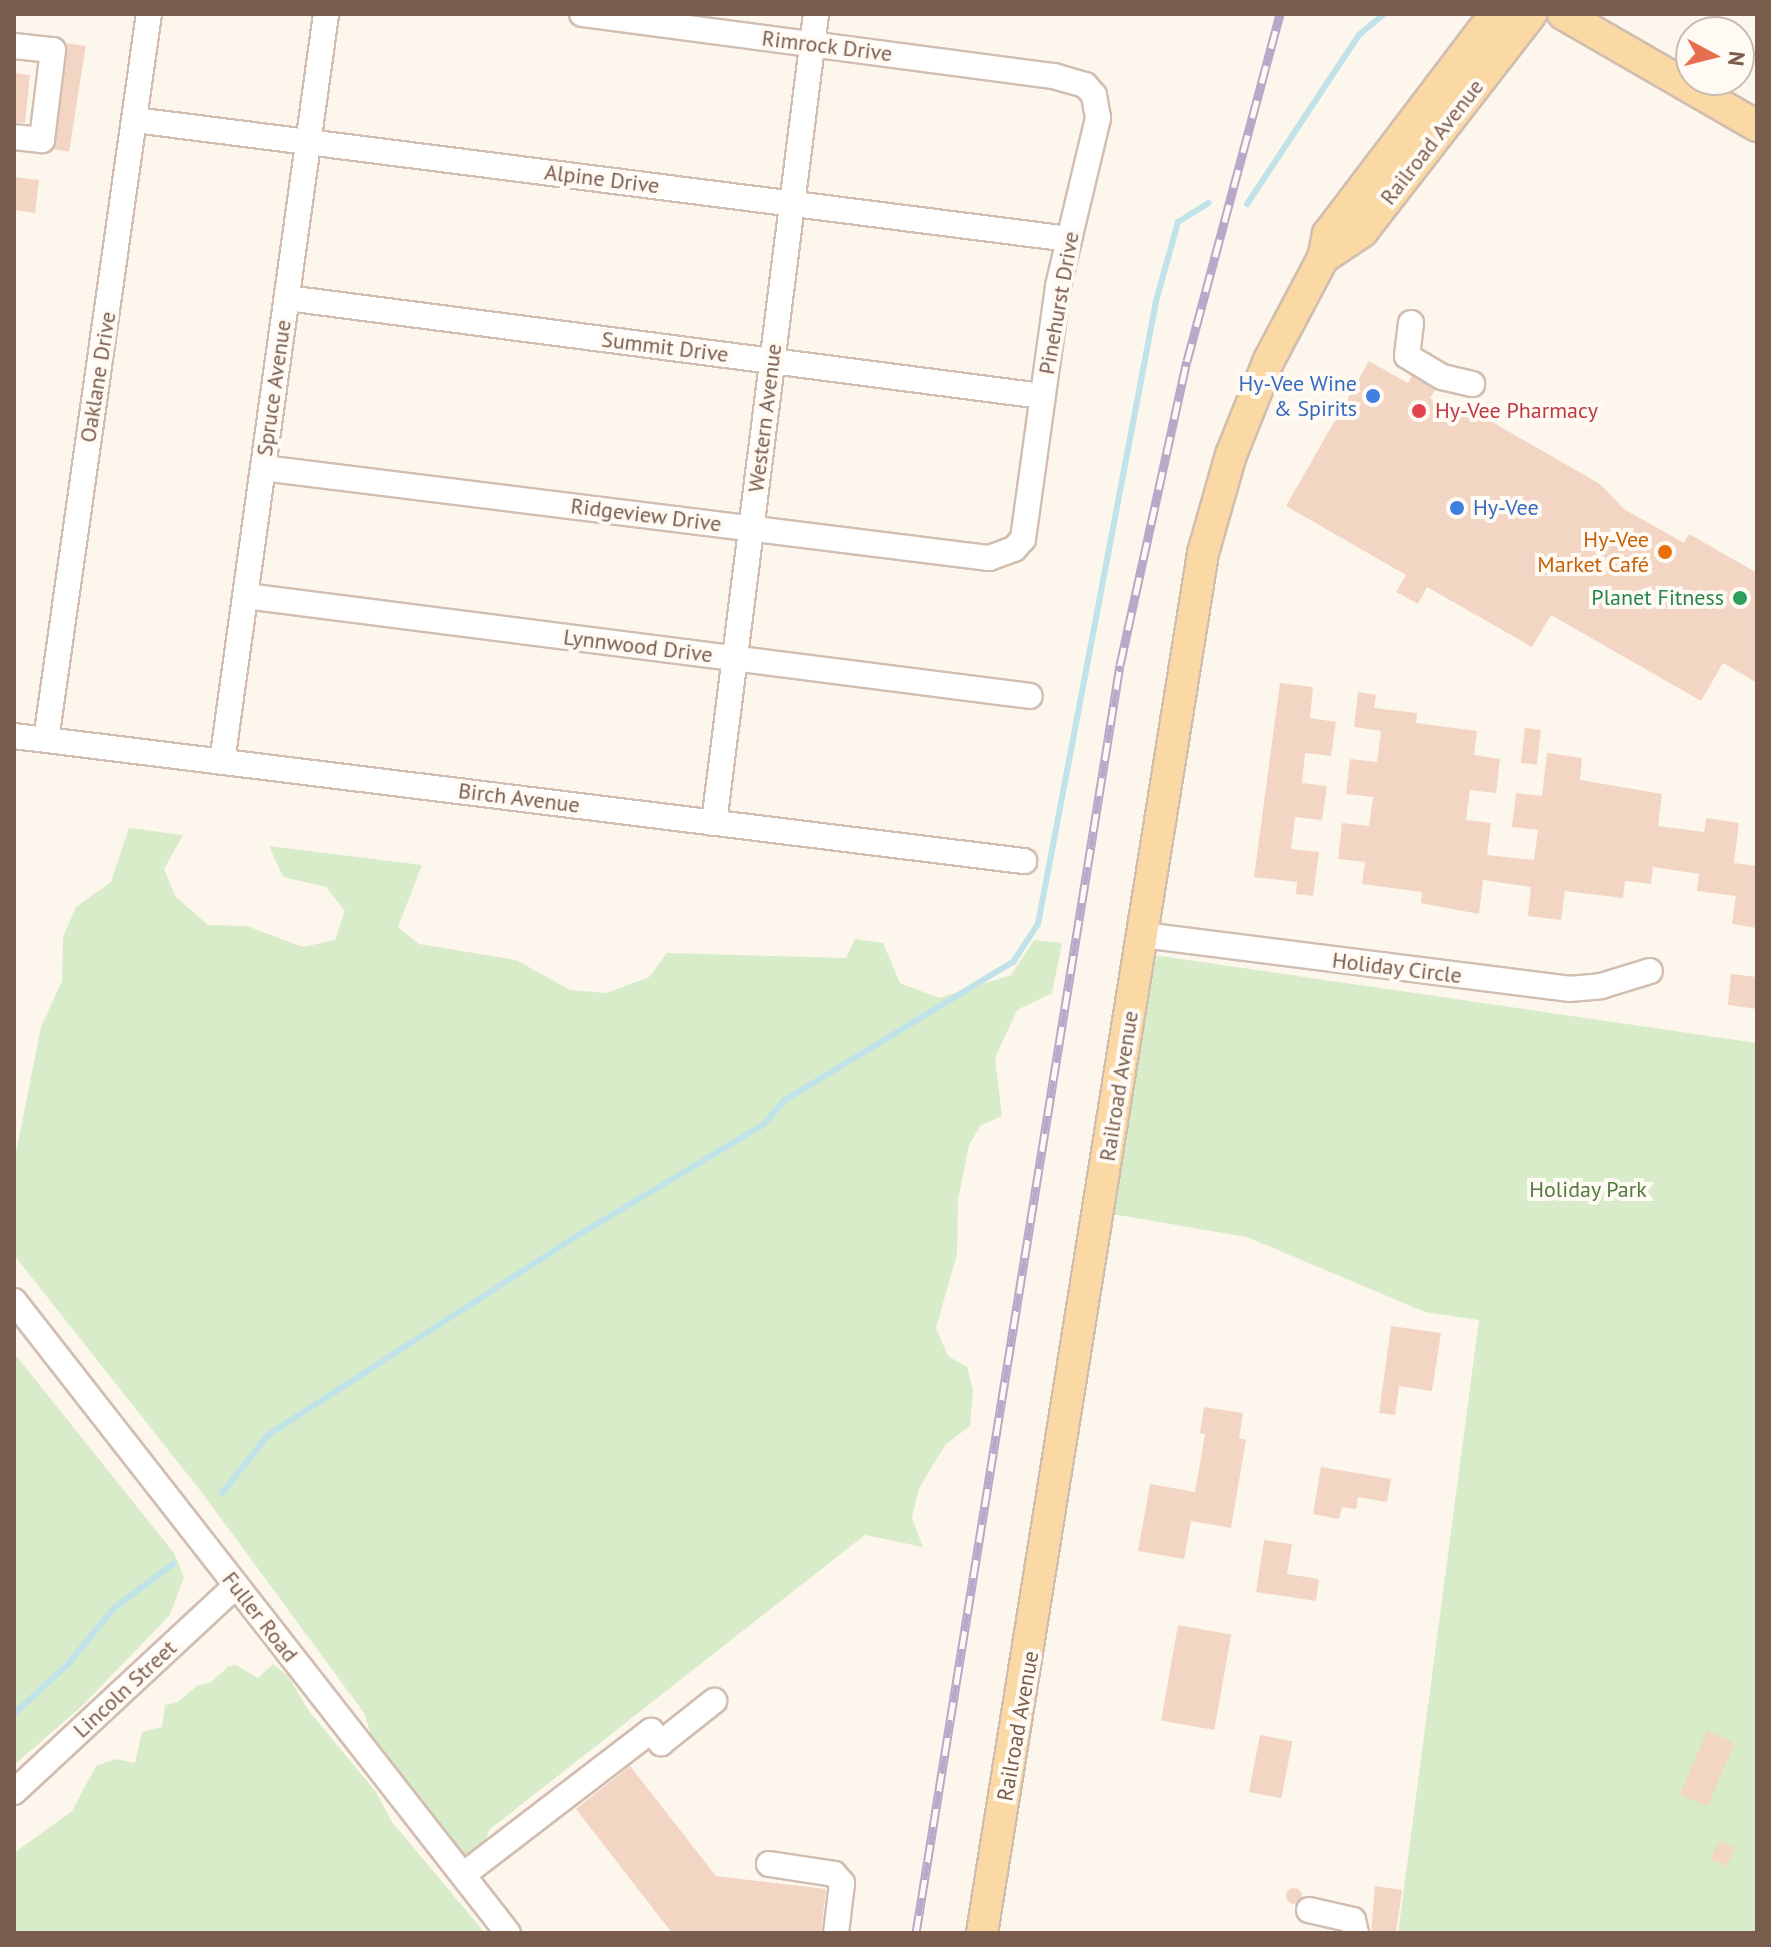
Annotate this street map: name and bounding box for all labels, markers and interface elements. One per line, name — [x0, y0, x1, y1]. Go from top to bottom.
north arrow — [1675, 16, 1755, 96]
street label: Rimrock Drive — [760, 25, 894, 67]
text: N — [1722, 50, 1752, 68]
street label: Railroad Avenue — [1375, 74, 1489, 210]
street label: Alpine Drive — [543, 159, 661, 199]
street label: Pinehurst Drive — [1033, 229, 1085, 377]
street label: Oaklane Drive — [75, 310, 121, 444]
street label: Spruce Avenue — [251, 318, 297, 458]
street label: Summit Drive — [600, 326, 730, 368]
street label: Western Avenue — [743, 342, 787, 494]
place label: Hy-Vee Wine & Spirits — [1238, 370, 1357, 422]
marker: Hy-Vee Wine & Spirits — [1364, 387, 1382, 405]
place label: Hy-Vee Pharmacy — [1435, 398, 1598, 424]
marker: Hy-Vee Pharmacy — [1410, 402, 1428, 420]
street label: Ridgeview Drive — [569, 493, 723, 537]
place label: Hy-Vee — [1473, 495, 1539, 521]
marker: Hy-Vee — [1448, 499, 1466, 517]
place label: Hy-Vee Market Café — [1537, 526, 1649, 578]
marker: Hy-Vee Market Café — [1656, 543, 1674, 561]
place label: Planet Fitness — [1591, 585, 1724, 611]
marker: Planet Fitness — [1731, 589, 1749, 607]
street label: Lynnwood Drive — [562, 624, 714, 668]
street label: Birch Avenue — [456, 777, 582, 819]
street label: Holiday Circle — [1330, 947, 1464, 989]
street label: Railroad Avenue — [1094, 1009, 1144, 1163]
park label: Holiday Park — [1529, 1177, 1647, 1203]
street label: Fuller Road — [217, 1567, 303, 1667]
street label: Lincoln Street — [68, 1635, 182, 1743]
street label: Railroad Avenue — [992, 1649, 1044, 1803]

